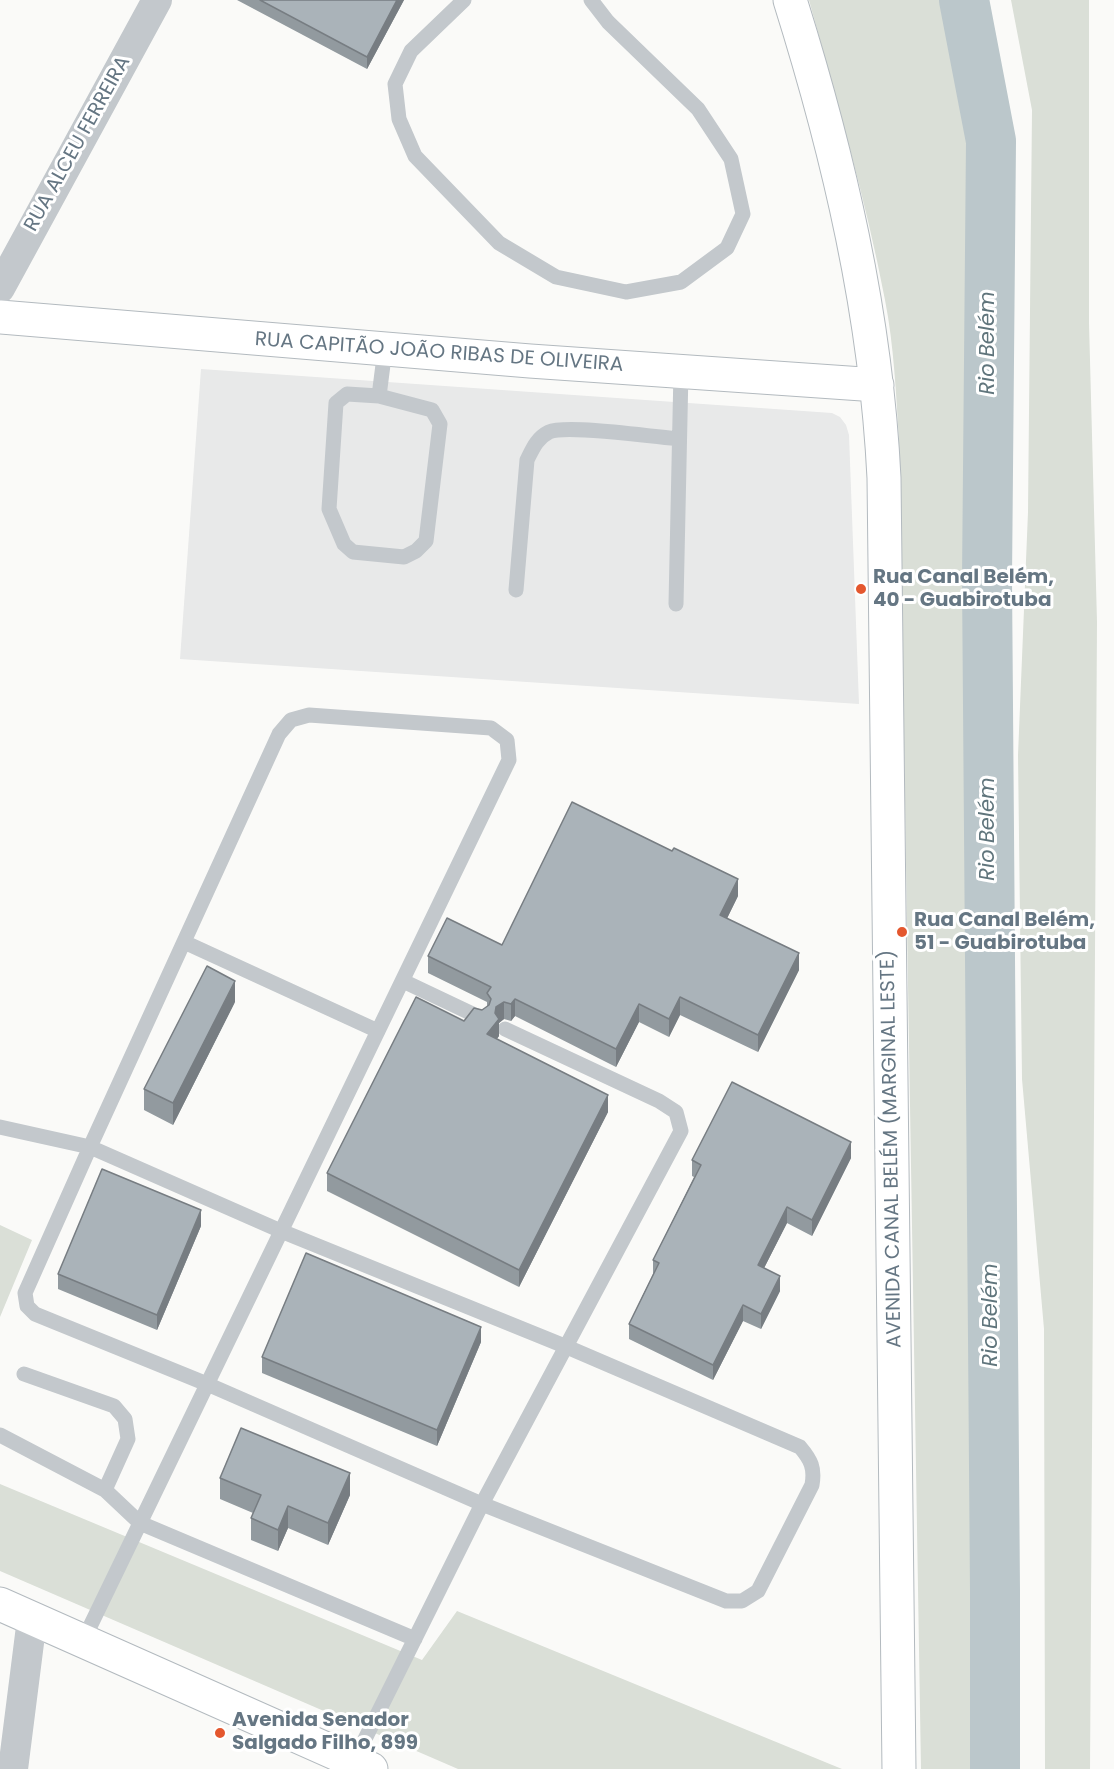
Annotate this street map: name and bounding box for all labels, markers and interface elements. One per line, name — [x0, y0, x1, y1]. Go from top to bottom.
street label: RUA ALCEU FERREIRA — [20, 52, 136, 236]
water label: Rio Belém — [976, 291, 1002, 395]
street label: RUA CAPITÃO JOÃO RIBAS DE OLIVEIRA — [254, 328, 624, 378]
place label: Rua Canal Belém, 40 - Guabirotuba — [873, 566, 1054, 613]
marker: Rua Canal Belém, 40 - Guabirotuba — [854, 582, 868, 596]
water label: Rio Belém — [976, 777, 1002, 881]
place label: Rua Canal Belém, 51 - Guabirotuba — [914, 909, 1095, 956]
marker: Rua Canal Belém, 51 - Guabirotuba — [895, 925, 909, 939]
street label: AVENIDA CANAL BELÉM (MARGINAL LESTE) — [877, 950, 907, 1348]
water label: Rio Belém — [979, 1263, 1005, 1367]
place label: Avenida Senador Salgado Filho, 899 — [232, 1709, 418, 1756]
marker: Avenida Senador Salgado Filho, 899 — [213, 1726, 227, 1740]

